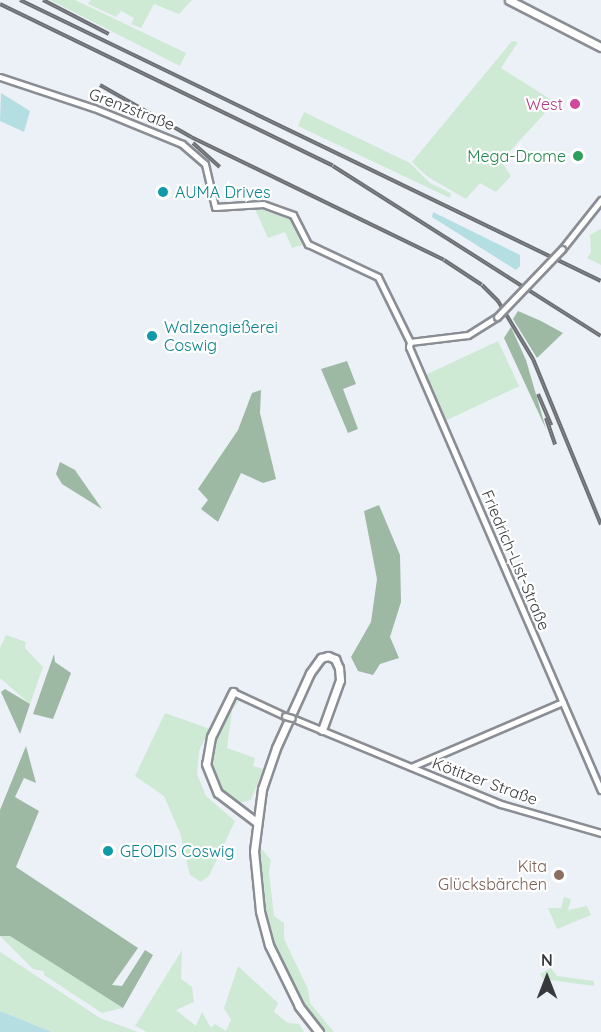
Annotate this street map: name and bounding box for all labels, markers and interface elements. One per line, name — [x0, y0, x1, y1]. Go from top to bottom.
street label: Grenzstraße — [86, 84, 178, 134]
place label: West — [526, 94, 563, 114]
marker: West — [568, 97, 582, 111]
place label: Mega-Drome — [467, 146, 566, 166]
marker: Mega-Drome — [571, 149, 585, 163]
place label: AUMA Drives — [175, 182, 271, 202]
marker: AUMA Drives — [156, 185, 170, 199]
place label: Walzengießerei Coswig — [164, 317, 278, 355]
marker: Walzengießerei Coswig — [145, 329, 159, 343]
street label: Friedrich-List-Straße — [478, 487, 554, 633]
street label: Kötitzer Straße — [430, 753, 540, 809]
place label: GEODIS Coswig — [120, 841, 234, 861]
marker: GEODIS Coswig — [101, 844, 115, 858]
place label: Kita Glücksbärchen — [438, 856, 547, 894]
marker: Kita Glücksbärchen — [552, 868, 566, 882]
north arrow — [517, 948, 577, 1008]
text: N — [541, 950, 553, 970]

